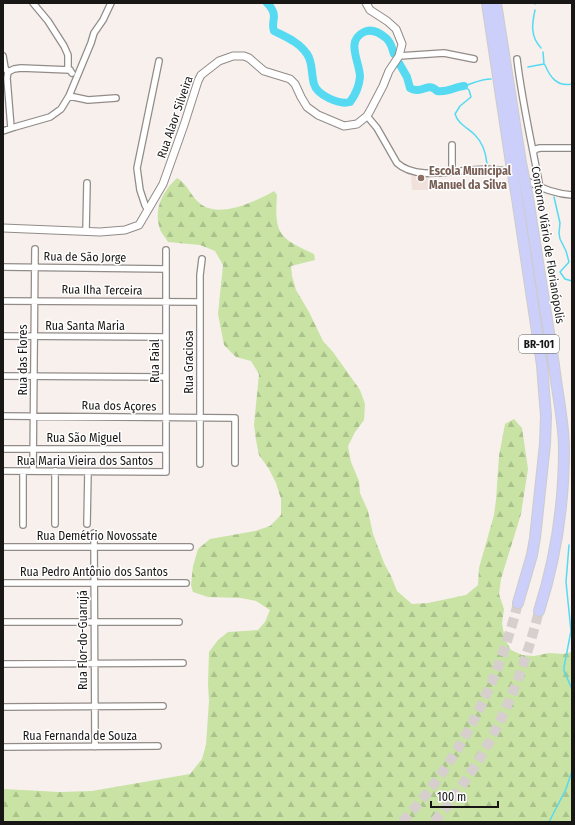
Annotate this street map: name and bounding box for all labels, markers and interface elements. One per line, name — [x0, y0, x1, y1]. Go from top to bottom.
street label: Rua Alaor Silveira — [154, 74, 196, 160]
place label: Escola Municipal Manuel da Silva — [429, 164, 512, 192]
street label: Contorno Viário de Florianópolis — [529, 165, 567, 325]
marker: Escola Municipal Manuel da Silva — [416, 173, 426, 183]
street label: Rua de São Jorge — [44, 249, 127, 265]
street label: Rua Ilha Terceira — [61, 282, 143, 298]
street label: Rua Santa Maria — [45, 319, 125, 333]
street label: Rua das Flores — [16, 324, 30, 396]
street label: Rua Graciosa — [182, 330, 196, 394]
road number: BR-101 — [519, 335, 559, 353]
street label: Rua Faial — [148, 339, 162, 383]
street label: Rua dos Açores — [82, 398, 156, 414]
street label: Rua São Miguel — [47, 431, 121, 445]
street label: Rua Maria Vieira dos Santos — [17, 454, 153, 468]
street label: Rua Demétrio Novossate — [37, 529, 157, 543]
street label: Rua Pedro Antônio dos Santos — [20, 565, 168, 579]
street label: Rua Flor-do-Guarujá — [76, 590, 90, 690]
street label: Rua Fernanda de Souza — [23, 729, 137, 743]
scale bar — [431, 783, 498, 809]
text: 100 m — [437, 790, 466, 804]

